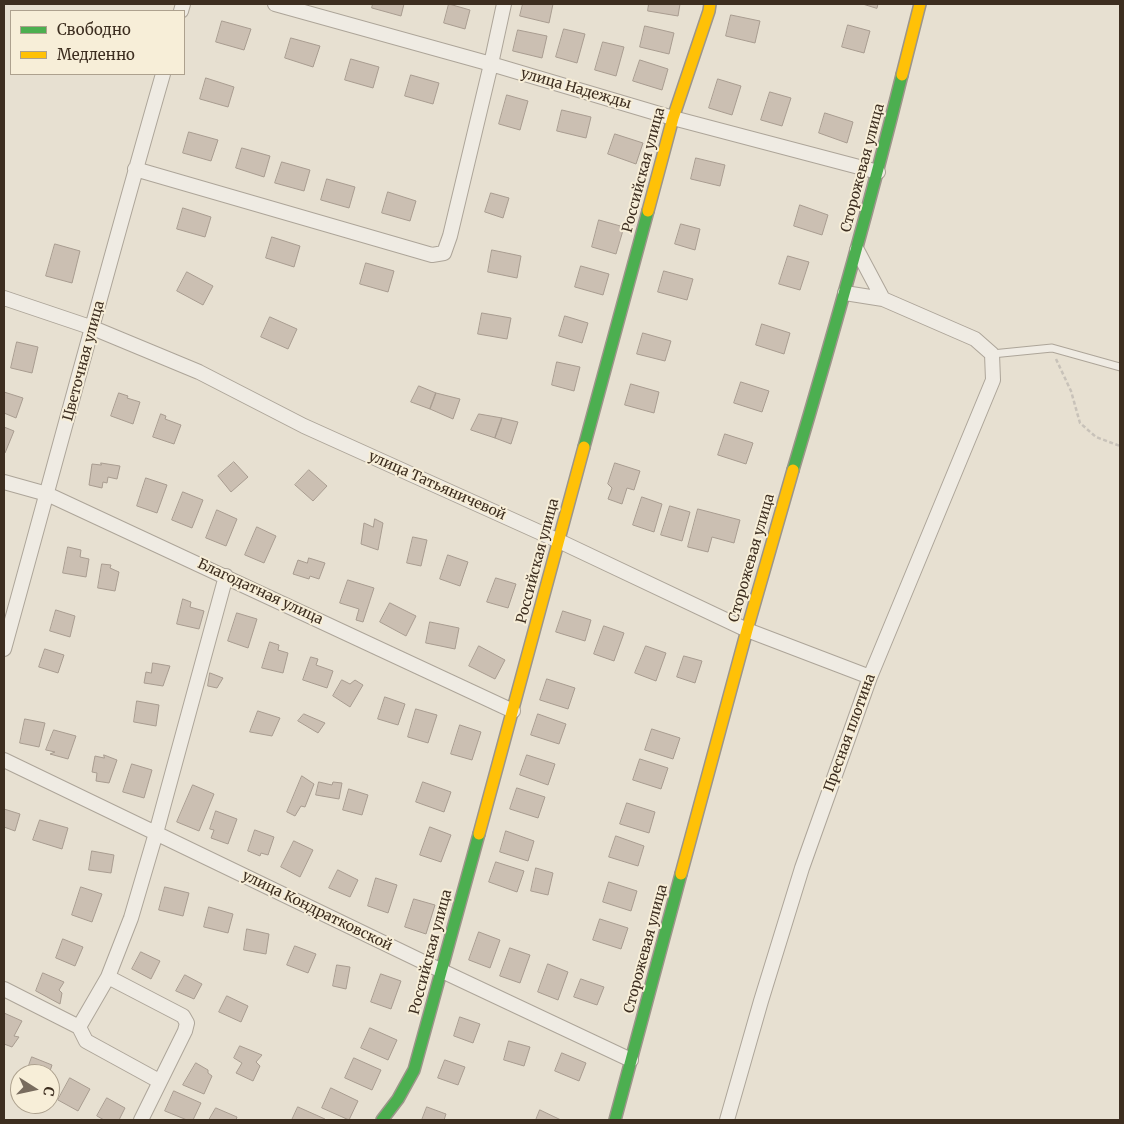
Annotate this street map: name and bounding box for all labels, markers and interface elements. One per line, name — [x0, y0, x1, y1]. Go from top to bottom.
legend — [10, 10, 185, 75]
text: Свободно — [57, 20, 131, 39]
text: Медленно — [57, 45, 135, 64]
street label: улица Надежды — [519, 65, 633, 113]
street label: Сторожевая улица — [838, 102, 888, 234]
street label: Российская улица — [619, 106, 669, 234]
street label: Цветочная улица — [60, 299, 108, 423]
street label: улица Татьяничевой — [366, 448, 508, 524]
street label: Сторожевая улица — [726, 492, 778, 624]
street label: Российская улица — [513, 497, 563, 625]
street label: Благодатная улица — [195, 556, 325, 628]
street label: Пресная плотина — [821, 672, 879, 794]
street label: улица Кондратковской — [239, 867, 395, 955]
street label: Сторожевая улица — [621, 883, 671, 1015]
street label: Российская улица — [406, 888, 456, 1016]
north arrow — [10, 1064, 60, 1114]
text: С — [39, 1085, 58, 1098]

